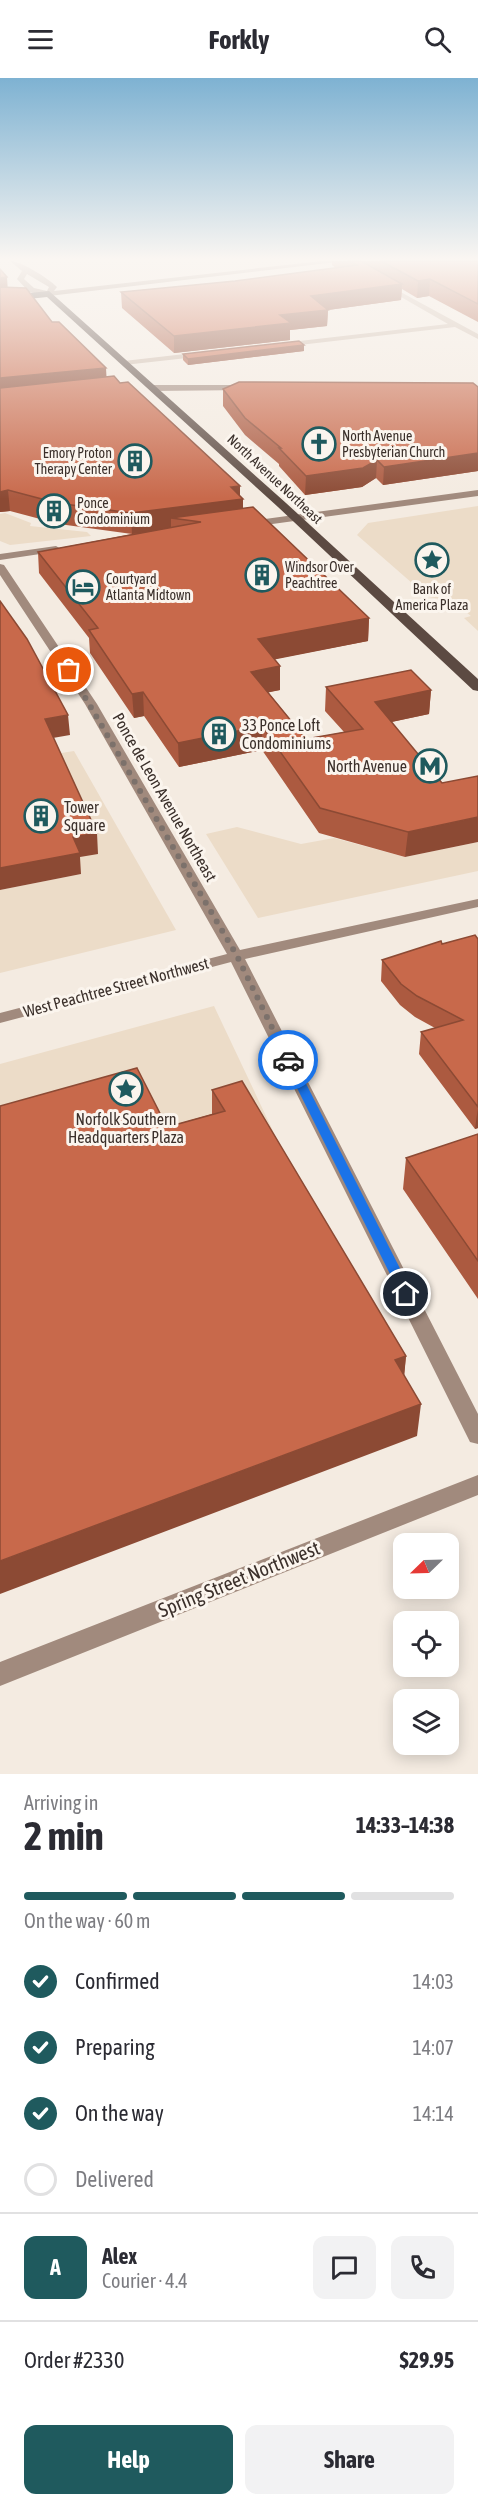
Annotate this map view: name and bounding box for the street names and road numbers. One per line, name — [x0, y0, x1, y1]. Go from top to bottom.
street label: North Avenue Northeast — [224, 431, 326, 527]
street label: Ponce de Leon Avenue Northeast — [109, 710, 221, 885]
street label: West Peachtree Street Northwest — [21, 953, 211, 1020]
street label: Spring Street Northwest — [155, 1536, 323, 1621]

